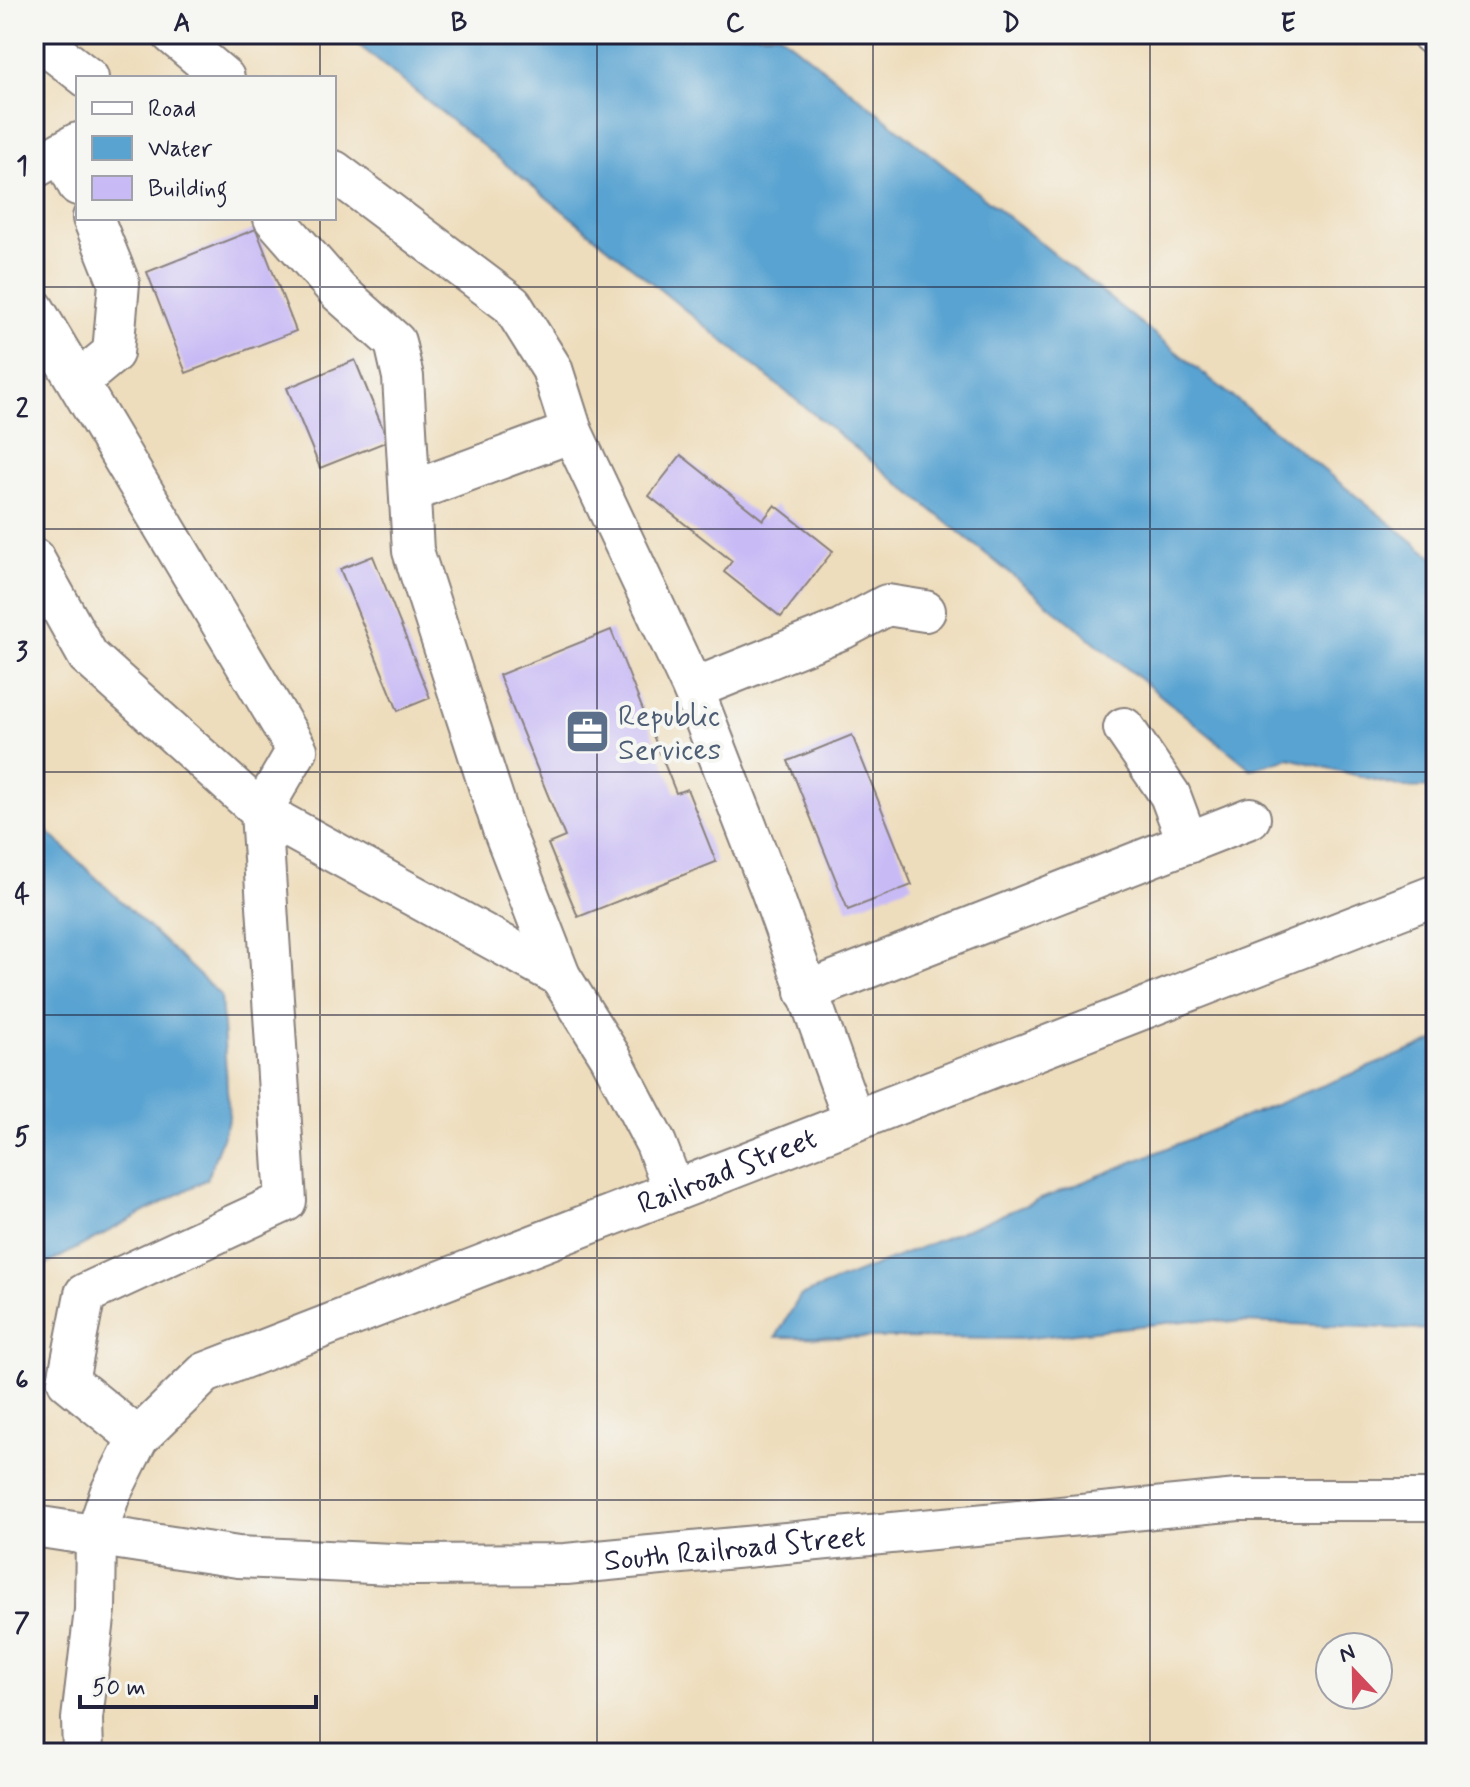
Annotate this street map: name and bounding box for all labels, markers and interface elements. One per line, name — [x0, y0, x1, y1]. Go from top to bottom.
text: A — [173, 7, 191, 41]
text: B — [451, 7, 467, 41]
text: C — [726, 7, 745, 41]
text: D — [1002, 7, 1020, 41]
text: E — [1280, 7, 1296, 41]
legend — [76, 76, 336, 220]
text: Road — [148, 94, 196, 125]
text: Water — [148, 134, 213, 165]
text: 1 — [16, 150, 28, 184]
text: Building — [148, 174, 228, 208]
text: 2 — [16, 393, 29, 427]
text: 3 — [16, 636, 28, 670]
place label: Republic Services — [618, 697, 721, 770]
office icon: Republic Services — [563, 708, 611, 756]
text: 4 — [14, 879, 30, 913]
street label: Railroad Street — [632, 1119, 823, 1224]
text: 5 — [14, 1121, 30, 1155]
text: 6 — [15, 1364, 29, 1398]
street label: South Railroad Street — [602, 1518, 867, 1581]
text: 7 — [14, 1607, 30, 1641]
north arrow — [1314, 1631, 1394, 1711]
text: N — [1335, 1639, 1359, 1670]
scale bar — [80, 1659, 316, 1709]
text: 50 m — [92, 1673, 146, 1704]

